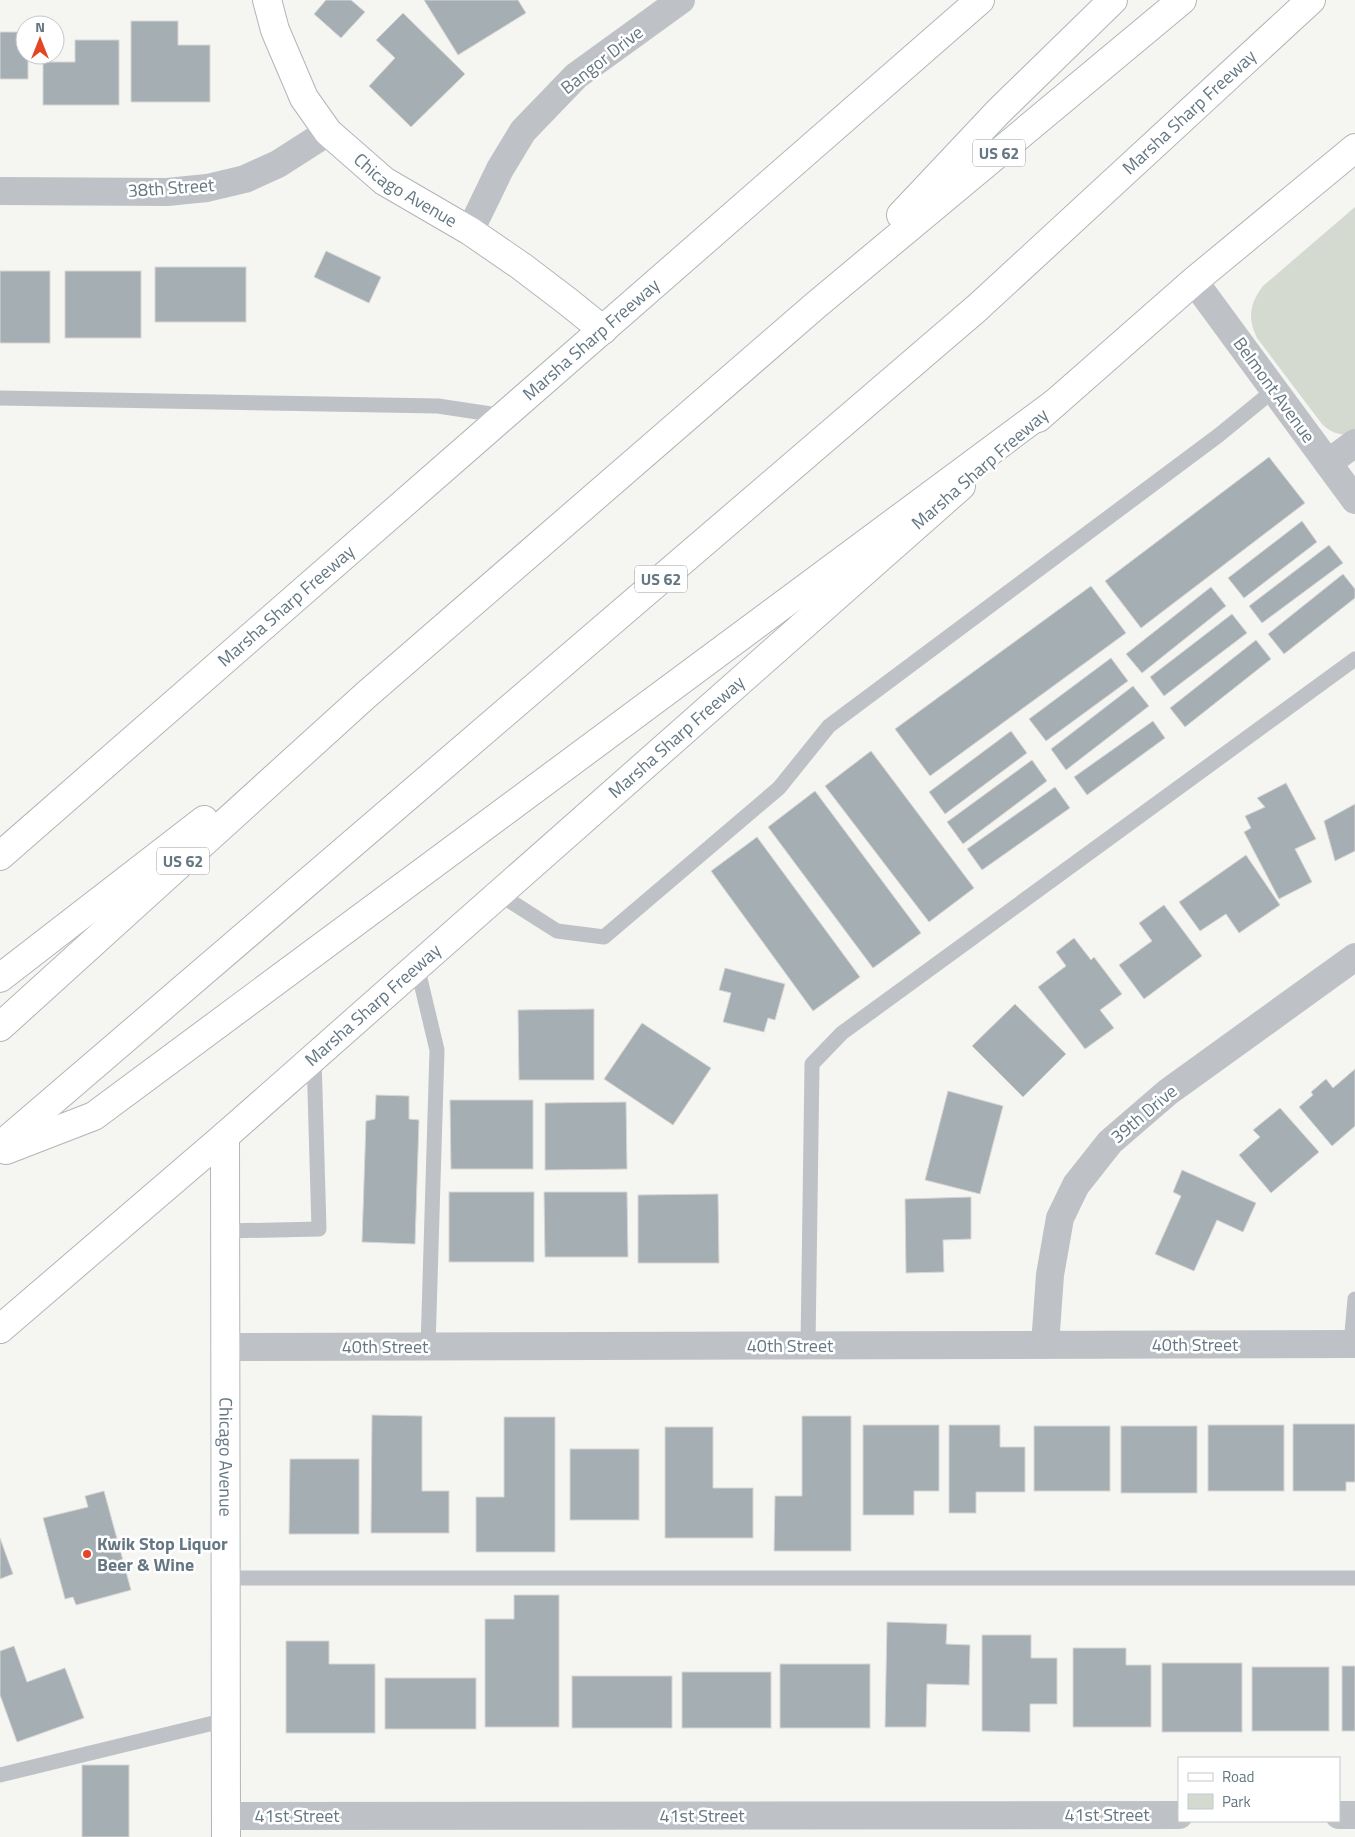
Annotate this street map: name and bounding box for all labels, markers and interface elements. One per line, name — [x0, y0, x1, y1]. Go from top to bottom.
north arrow — [15, 15, 65, 65]
text: N — [35, 16, 45, 37]
street label: Bangor Drive — [555, 19, 649, 100]
street label: Marsha Sharp Freeway — [1116, 43, 1262, 181]
road number: US 62 — [973, 140, 1025, 167]
street label: Chicago Avenue — [348, 146, 463, 234]
street label: 38th Street — [127, 171, 216, 204]
street label: Marsha Sharp Freeway — [516, 272, 666, 407]
street label: Belmont Avenue — [1227, 331, 1322, 448]
street label: Marsha Sharp Freeway — [905, 401, 1054, 536]
street label: Marsha Sharp Freeway — [211, 538, 361, 673]
road number: US 62 — [635, 566, 687, 592]
street label: Marsha Sharp Freeway — [602, 669, 751, 805]
road number: US 62 — [157, 848, 209, 874]
street label: Marsha Sharp Freeway — [299, 937, 447, 1073]
street label: 39th Drive — [1105, 1078, 1183, 1150]
street label: 40th Street — [1152, 1331, 1239, 1358]
street label: 40th Street — [747, 1332, 834, 1359]
street label: 40th Street — [342, 1333, 429, 1360]
street label: Chicago Avenue — [212, 1397, 240, 1517]
place label: Kwik Stop Liquor Beer & Wine — [97, 1530, 228, 1578]
marker: Kwik Stop Liquor Beer & Wine — [81, 1548, 93, 1560]
legend — [1178, 1757, 1340, 1822]
text: Road — [1222, 1765, 1254, 1788]
text: Park — [1222, 1790, 1251, 1813]
street label: 41st Street — [1064, 1801, 1150, 1828]
street label: 41st Street — [254, 1802, 340, 1829]
street label: 41st Street — [659, 1802, 745, 1829]

